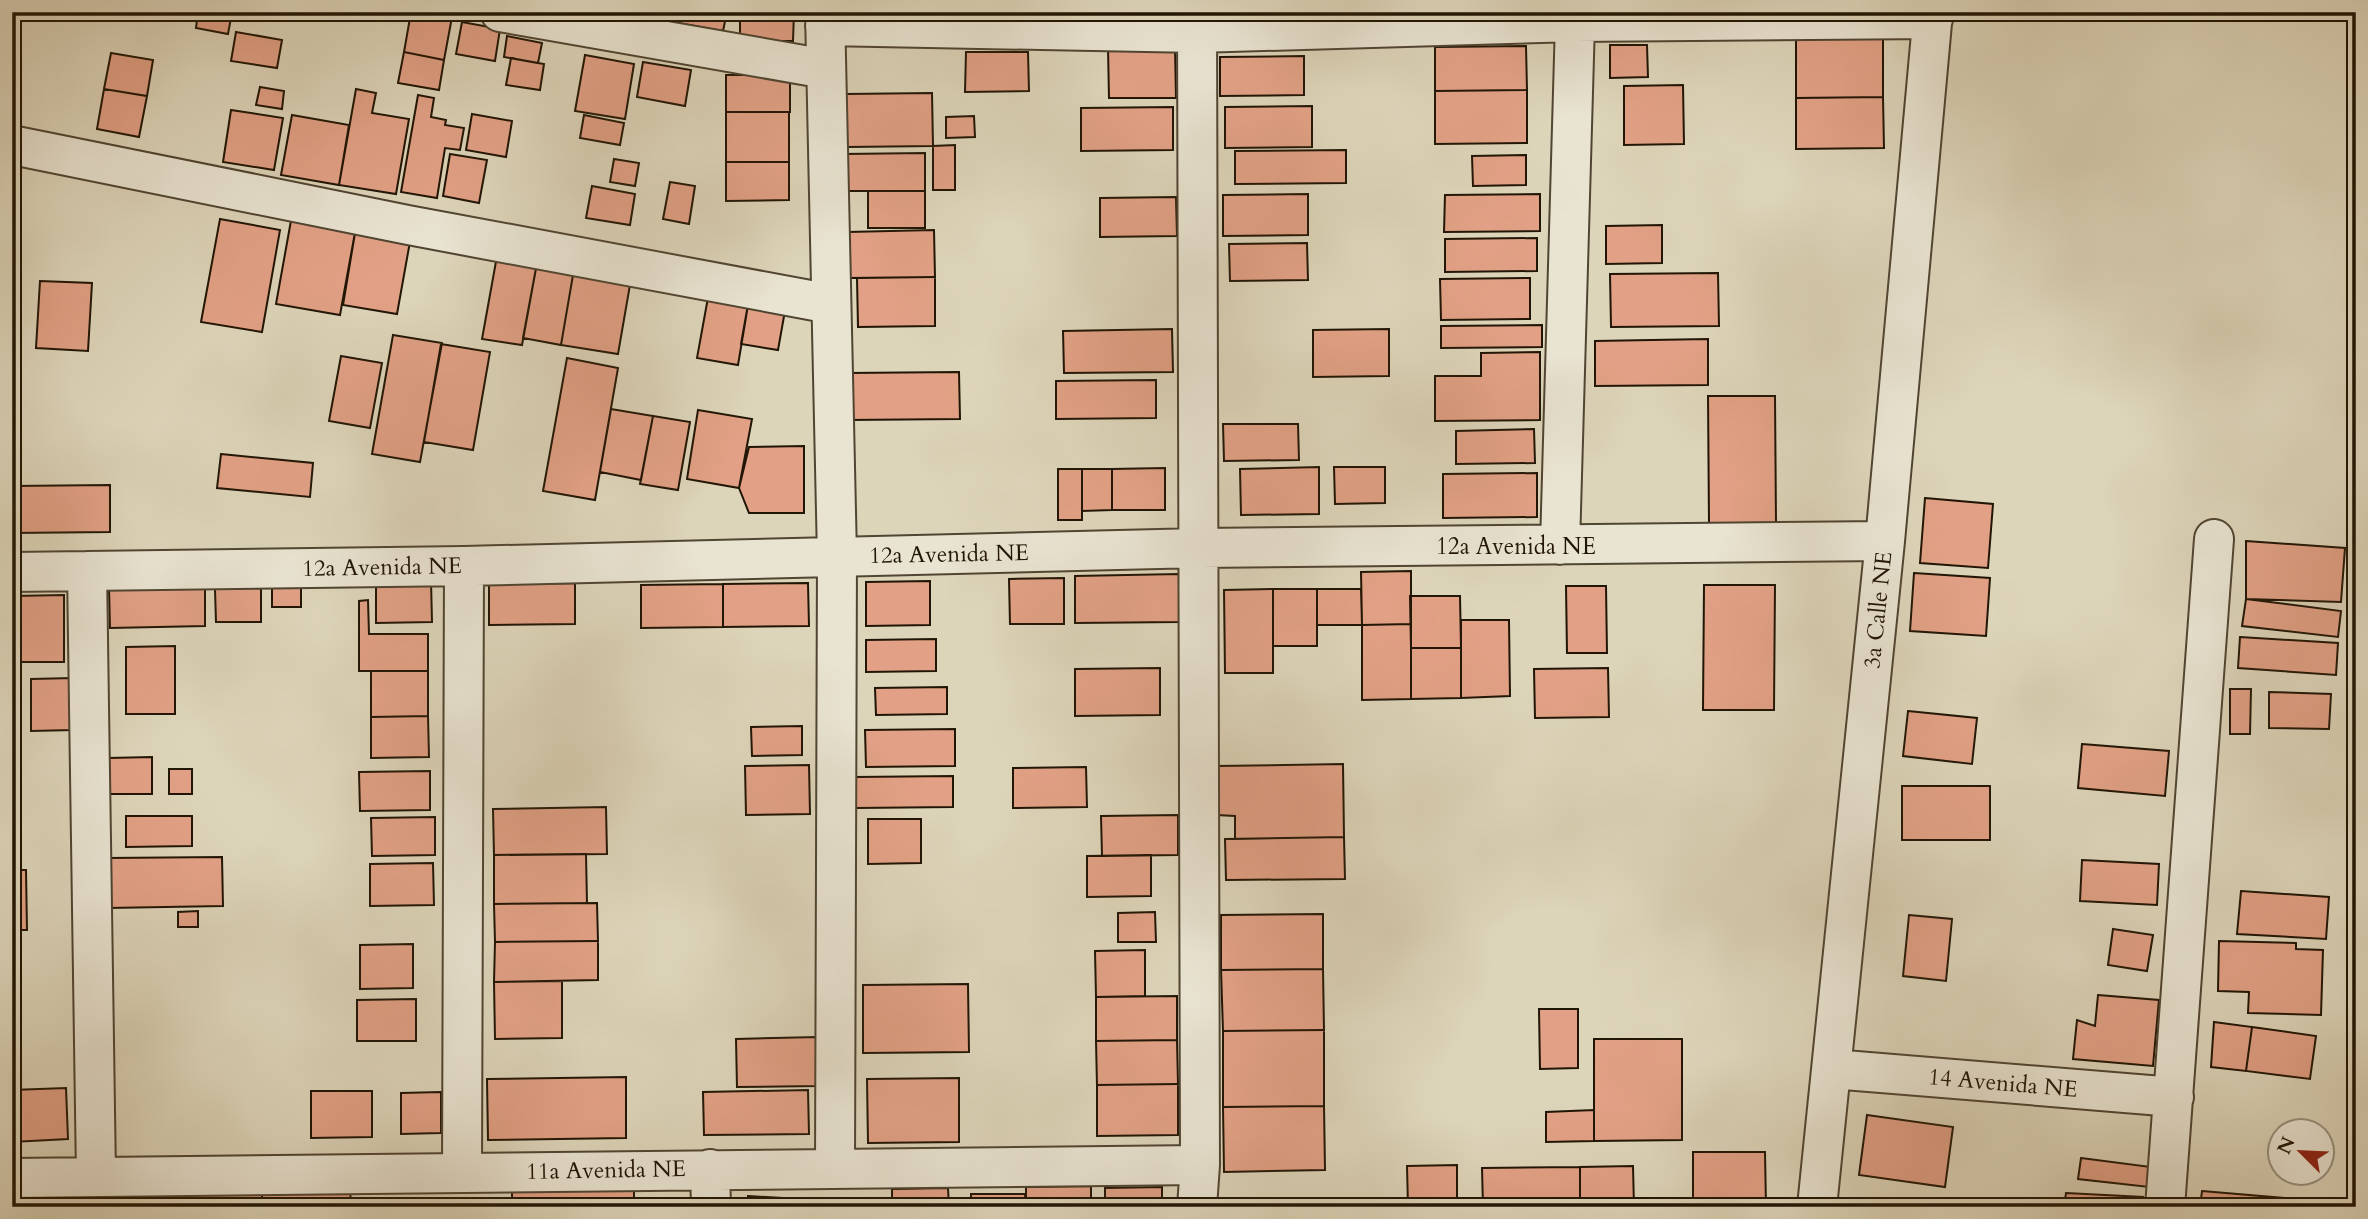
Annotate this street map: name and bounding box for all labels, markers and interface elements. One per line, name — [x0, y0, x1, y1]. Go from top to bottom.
street label: 12a Avenida NE — [1436, 531, 1596, 562]
street label: 12a Avenida NE — [869, 537, 1029, 571]
street label: 12a Avenida NE — [302, 550, 462, 584]
street label: 3a Calle NE — [1856, 550, 1900, 670]
street label: 14 Avenida NE — [1927, 1061, 2079, 1105]
north arrow — [2266, 1118, 2336, 1188]
text: N — [2271, 1132, 2302, 1158]
street label: 11a Avenida NE — [526, 1153, 686, 1187]

